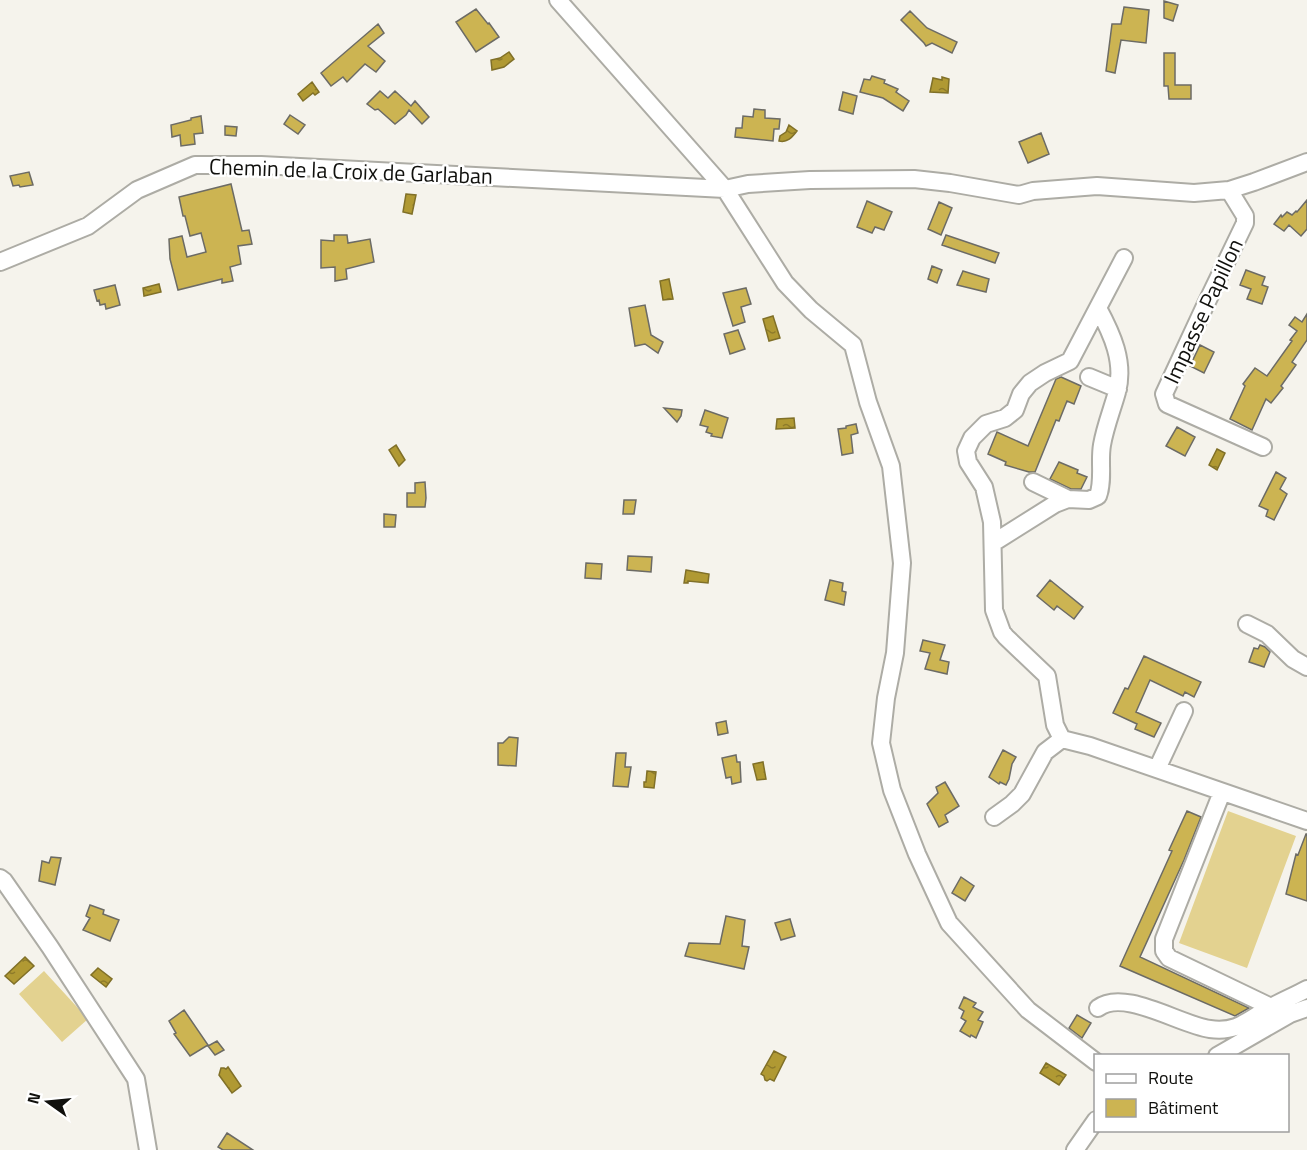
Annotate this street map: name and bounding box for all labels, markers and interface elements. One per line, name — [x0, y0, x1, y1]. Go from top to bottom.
street label: Chemin de la Croix de Garlaban — [208, 149, 494, 193]
street label: Impasse Papillon — [1154, 233, 1252, 389]
legend — [1094, 1054, 1289, 1132]
text: Route — [1148, 1064, 1193, 1091]
north arrow — [18, 1072, 78, 1132]
text: N — [20, 1090, 47, 1107]
text: Bâtiment — [1148, 1094, 1219, 1121]

